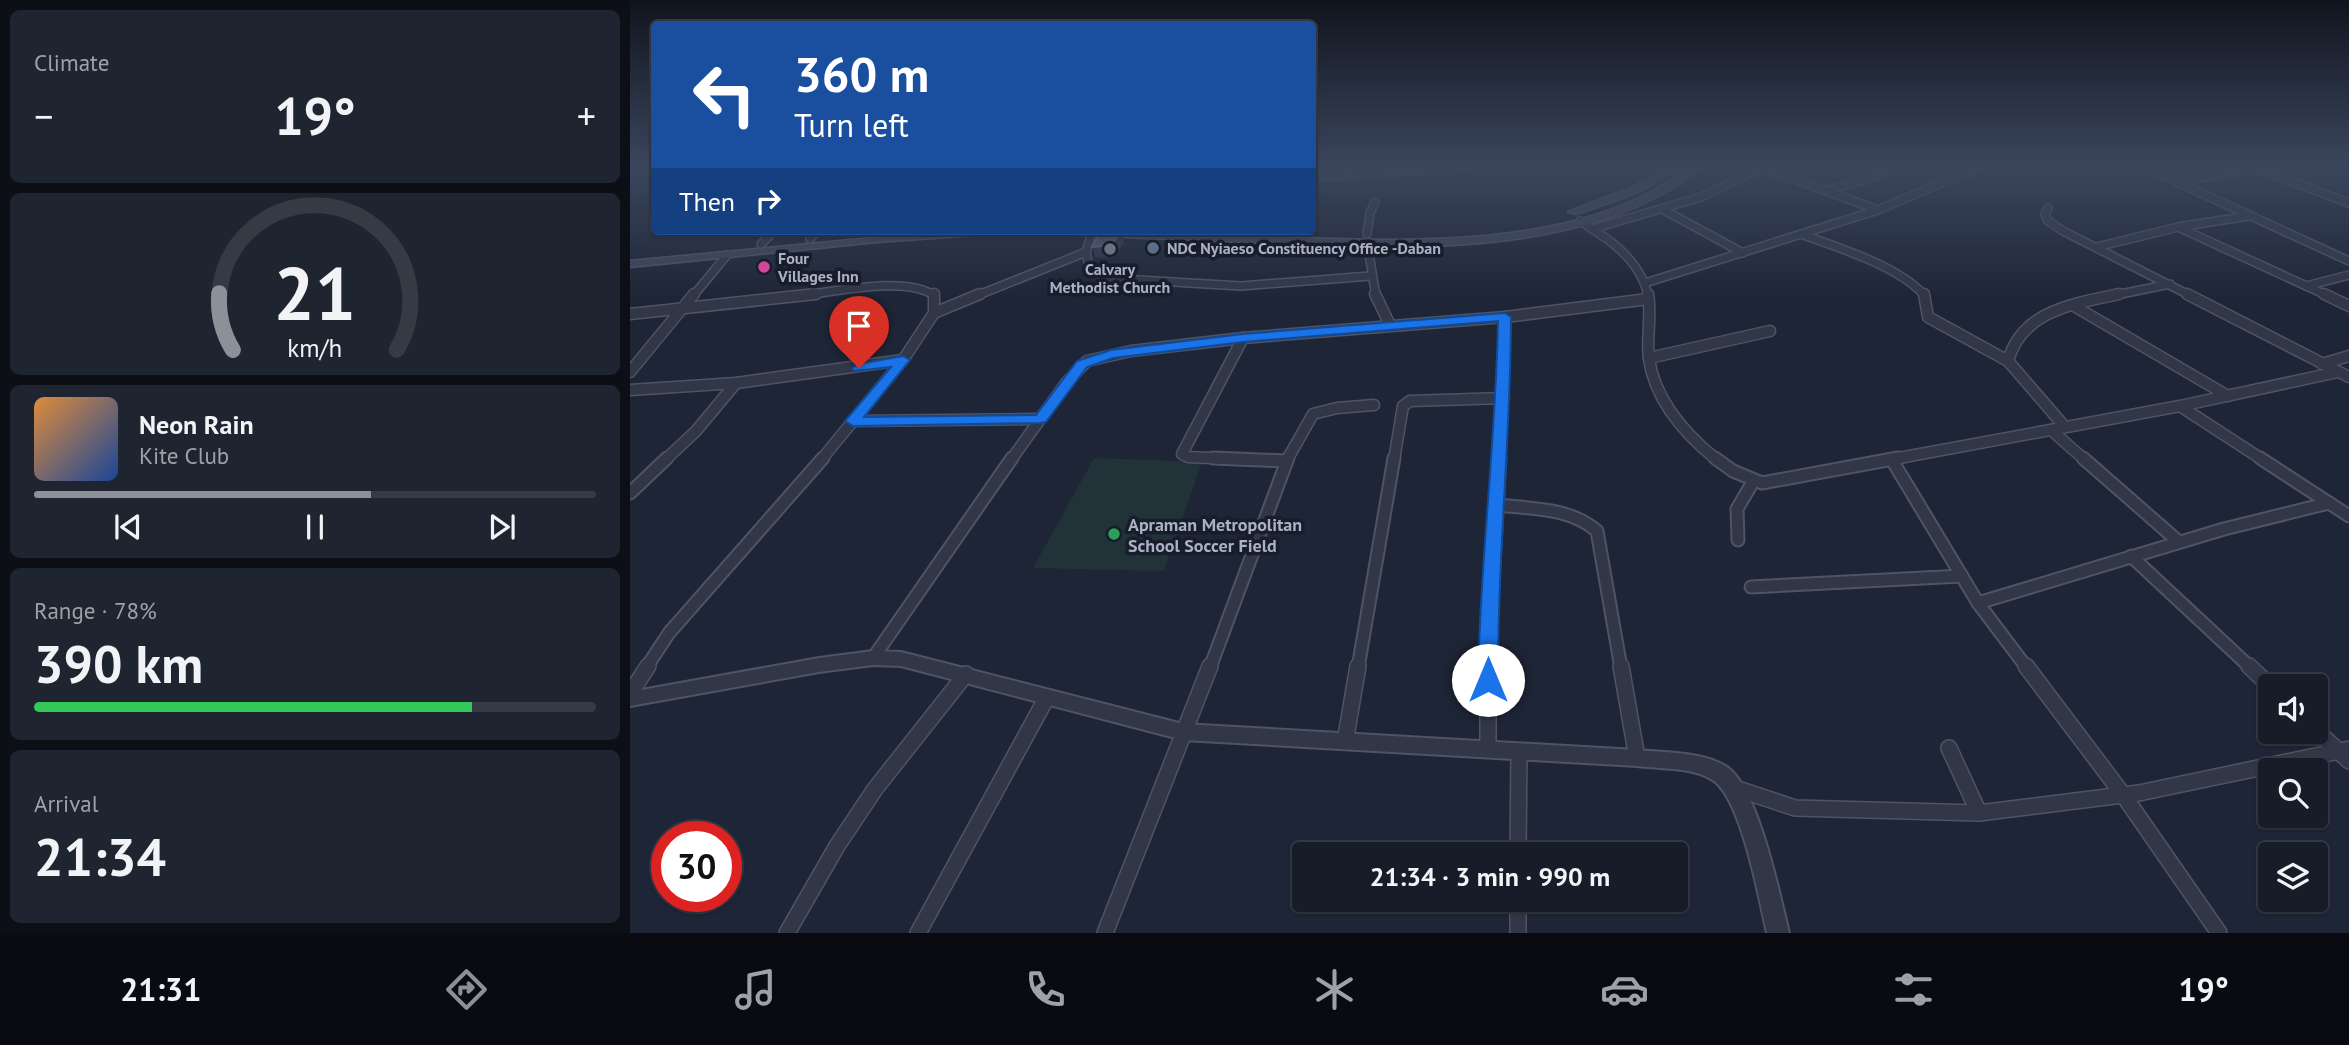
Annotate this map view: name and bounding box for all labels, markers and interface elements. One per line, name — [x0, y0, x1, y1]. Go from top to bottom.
text: 360 m — [794, 42, 929, 106]
text: Climate — [34, 48, 109, 77]
icon: left — [679, 49, 770, 140]
text: 19° — [274, 82, 356, 149]
text: − — [34, 91, 53, 140]
text: + — [577, 91, 596, 140]
text: Turn left — [794, 104, 909, 146]
icon: right — [749, 182, 787, 220]
text: Then — [679, 185, 735, 218]
place label: NDC Nyiaeso Constituency Office -Daban — [1167, 238, 1441, 258]
marker: NDC Nyiaeso Constituency Office -Daban — [1145, 240, 1161, 256]
marker: Calvary Methodist Church — [1102, 241, 1118, 257]
text: 21 — [274, 246, 356, 340]
place label: Four Villages Inn — [777, 248, 859, 286]
marker: Four Villages Inn — [756, 259, 772, 275]
place label: Calvary Methodist Church — [1050, 259, 1170, 297]
pin — [829, 296, 889, 368]
icon: arrive — [840, 307, 878, 345]
text: km/h — [288, 332, 342, 364]
text: Neon Rain — [139, 408, 254, 441]
text: Kite Club — [139, 441, 229, 470]
icon: previous — [109, 508, 147, 546]
icon: pause — [296, 508, 334, 546]
icon: next — [483, 508, 521, 546]
place label: Apraman Metropolitan School Soccer Field — [1128, 513, 1302, 557]
marker: Apraman Metropolitan School Soccer Field — [1106, 526, 1122, 542]
text: Range · 78% — [34, 596, 157, 625]
text: 390 km — [34, 630, 203, 697]
position arrow — [1451, 643, 1525, 717]
map controls — [2258, 674, 2328, 912]
button: sound — [2258, 674, 2328, 744]
button: search — [2258, 758, 2328, 828]
text: Arrival — [34, 789, 98, 818]
speed limit sign: 30 — [651, 821, 742, 912]
text: 21:34 — [34, 823, 166, 890]
button: layers — [2258, 842, 2328, 912]
text: 21:34 · 3 min · 990 m — [1370, 860, 1610, 893]
icon: directions — [442, 965, 491, 1014]
icon: music — [731, 965, 780, 1014]
icon: phone — [1021, 965, 1070, 1014]
icon: climate — [1310, 965, 1359, 1014]
icon: car — [1600, 965, 1649, 1014]
icon: filters — [1889, 965, 1938, 1014]
text: 21:31 — [120, 968, 201, 1010]
text: 19° — [2178, 968, 2229, 1010]

